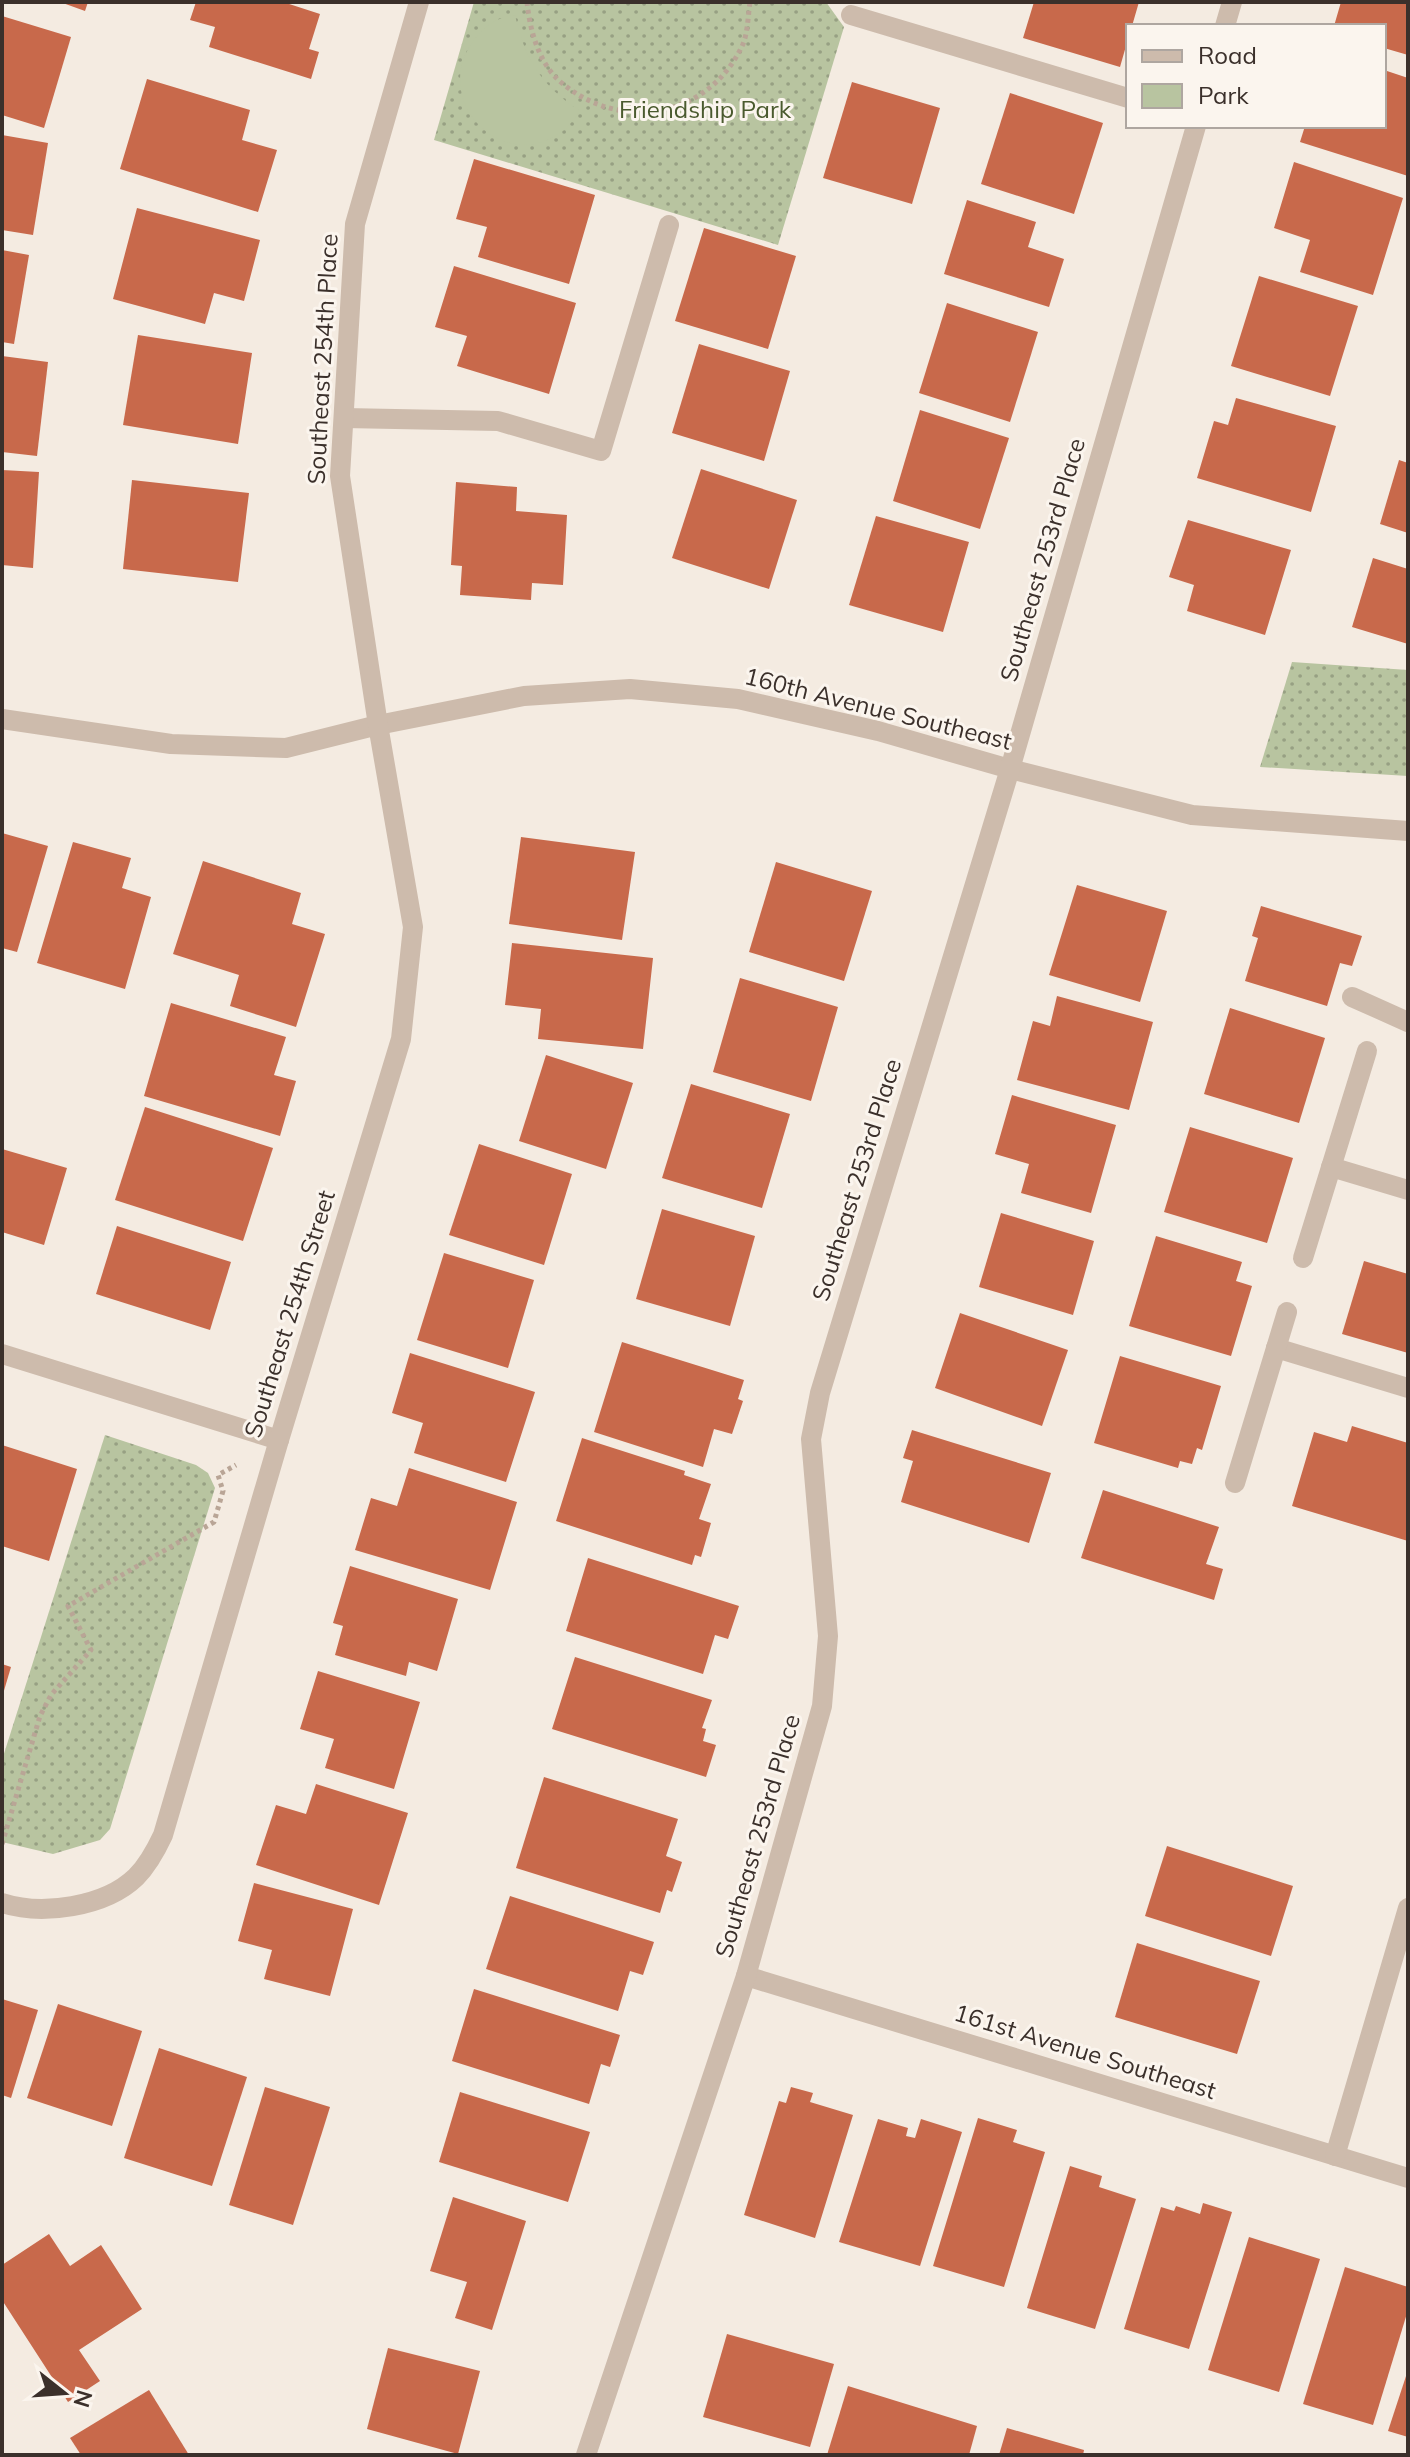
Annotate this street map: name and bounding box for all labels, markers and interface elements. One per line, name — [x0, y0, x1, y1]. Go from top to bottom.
legend — [1126, 24, 1386, 128]
text: Road — [1198, 40, 1257, 70]
text: Park — [1198, 80, 1249, 110]
park label: Friendship Park — [619, 94, 792, 124]
street label: Southeast 254th Place — [300, 233, 344, 485]
street label: Southeast 253rd Place — [993, 435, 1091, 685]
street label: 160th Avenue Southeast — [741, 660, 1015, 756]
street label: Southeast 253rd Place — [805, 1055, 907, 1304]
street label: Southeast 254th Street — [237, 1186, 341, 1441]
street label: Southeast 253rd Place — [708, 1711, 806, 1961]
street label: 161st Avenue Southeast — [951, 1997, 1220, 2105]
north arrow — [24, 2353, 104, 2433]
text: N — [67, 2387, 99, 2411]

